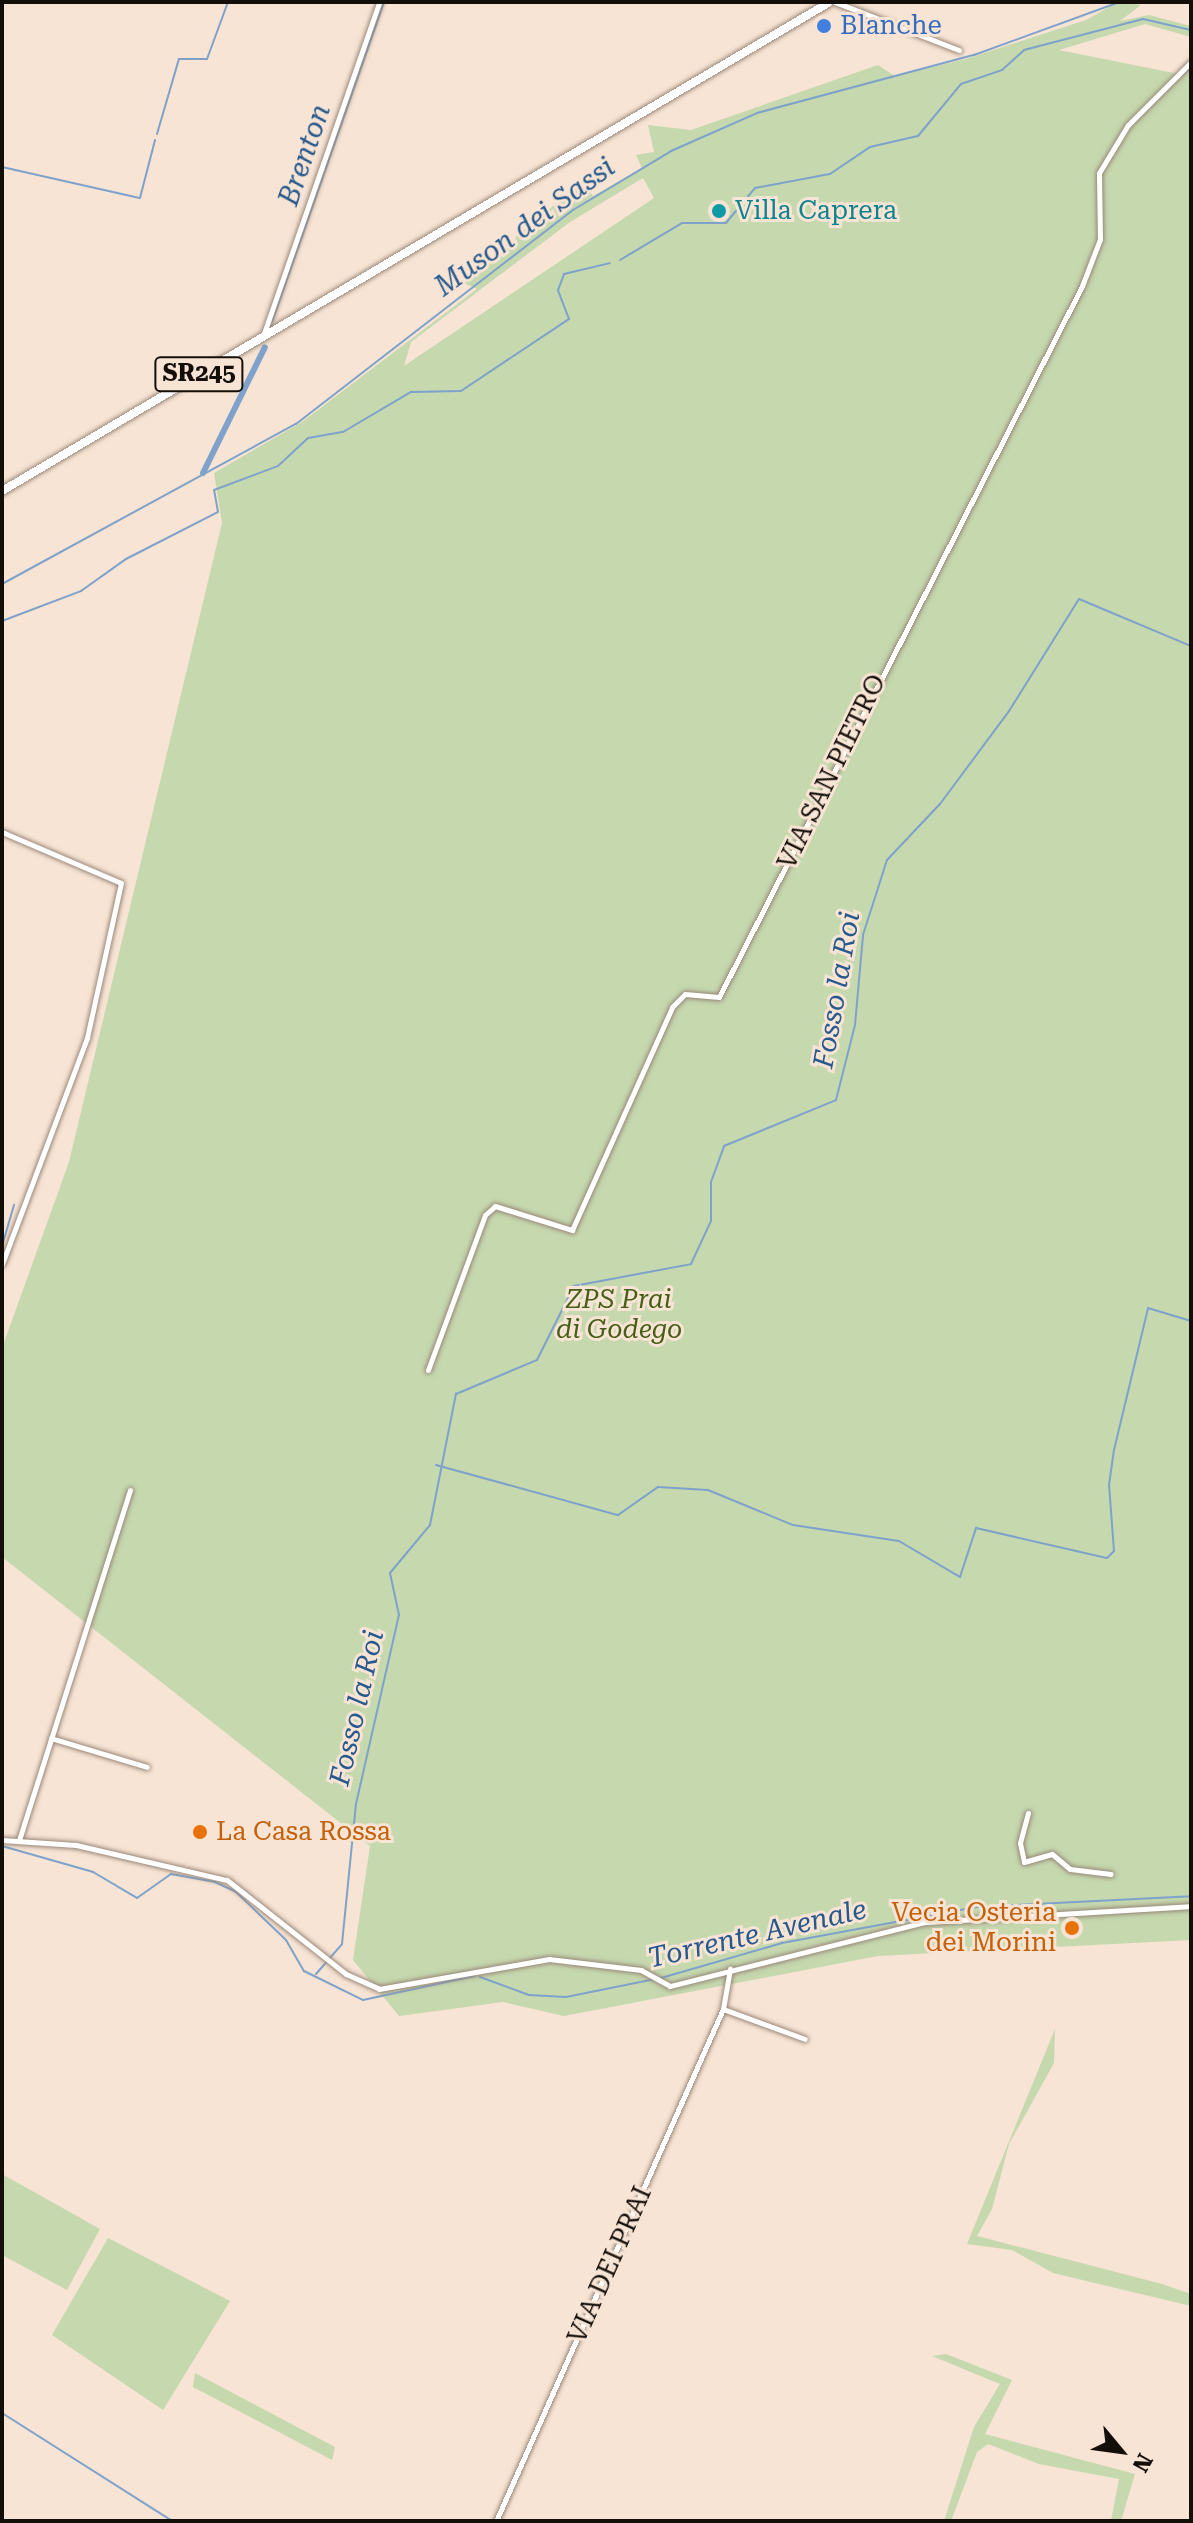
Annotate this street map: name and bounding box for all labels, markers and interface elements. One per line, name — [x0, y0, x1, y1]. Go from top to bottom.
place label: Blanche — [840, 10, 942, 42]
marker: Blanche — [815, 17, 833, 35]
water label: Brenton — [272, 100, 338, 210]
water label: Muson dei Sassi — [429, 150, 621, 304]
place label: Villa Caprera — [735, 195, 897, 227]
marker: Villa Caprera — [710, 202, 728, 220]
road number: SR245 — [153, 354, 245, 394]
street label: VIA SAN PIETRO — [771, 670, 893, 874]
water label: Fosso la Roi — [807, 909, 867, 1071]
park label: ZPS Prai di Godego — [556, 1284, 682, 1346]
water label: Fosso la Roi — [323, 1627, 391, 1789]
place label: La Casa Rossa — [216, 1816, 391, 1848]
marker: La Casa Rossa — [191, 1823, 209, 1841]
water label: Torrente Avenale — [645, 1893, 869, 1975]
place label: Vecia Osteria dei Morini — [892, 1897, 1056, 1958]
marker: Vecia Osteria dei Morini — [1063, 1919, 1081, 1937]
street label: VIA DEI PRAI — [561, 2182, 659, 2348]
north arrow — [1081, 2411, 1161, 2491]
text: N — [1127, 2449, 1157, 2476]

